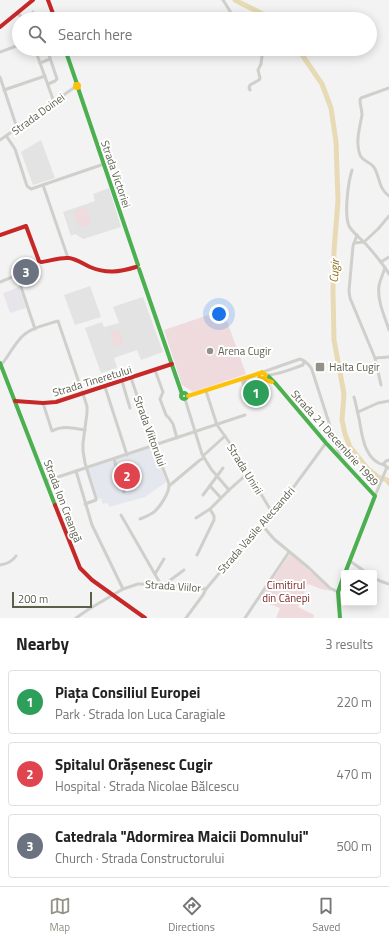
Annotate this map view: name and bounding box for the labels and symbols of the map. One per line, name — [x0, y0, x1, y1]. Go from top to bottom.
street label: Strada Doinei — [8, 89, 68, 139]
street label: Strada Victoriei — [97, 138, 135, 210]
water label: Cugir — [324, 256, 344, 283]
pin: 3 — [13, 257, 39, 287]
your location — [209, 304, 229, 324]
place label: Arena Cugir — [218, 343, 271, 359]
marker: Arena Cugir — [205, 346, 215, 356]
place label: Halta Cugir — [329, 359, 380, 375]
street label: Strada Tineretului — [50, 361, 134, 401]
marker: Halta Cugir — [314, 361, 326, 373]
pin: 1 — [243, 378, 269, 408]
street label: Strada 21 Decembrie 1989 — [287, 386, 383, 490]
street label: Strada Viitorului — [130, 393, 170, 469]
street label: Strada Unirii — [223, 441, 267, 497]
street label: Strada Ion Creangă — [40, 457, 86, 545]
pin: 2 — [114, 461, 140, 491]
street label: Strada Vasile Alecsandri — [214, 483, 298, 577]
street label: Strada Viilor — [144, 576, 202, 596]
park label: Cimitirul din Cânepi — [262, 577, 310, 606]
scale bar — [12, 590, 92, 609]

